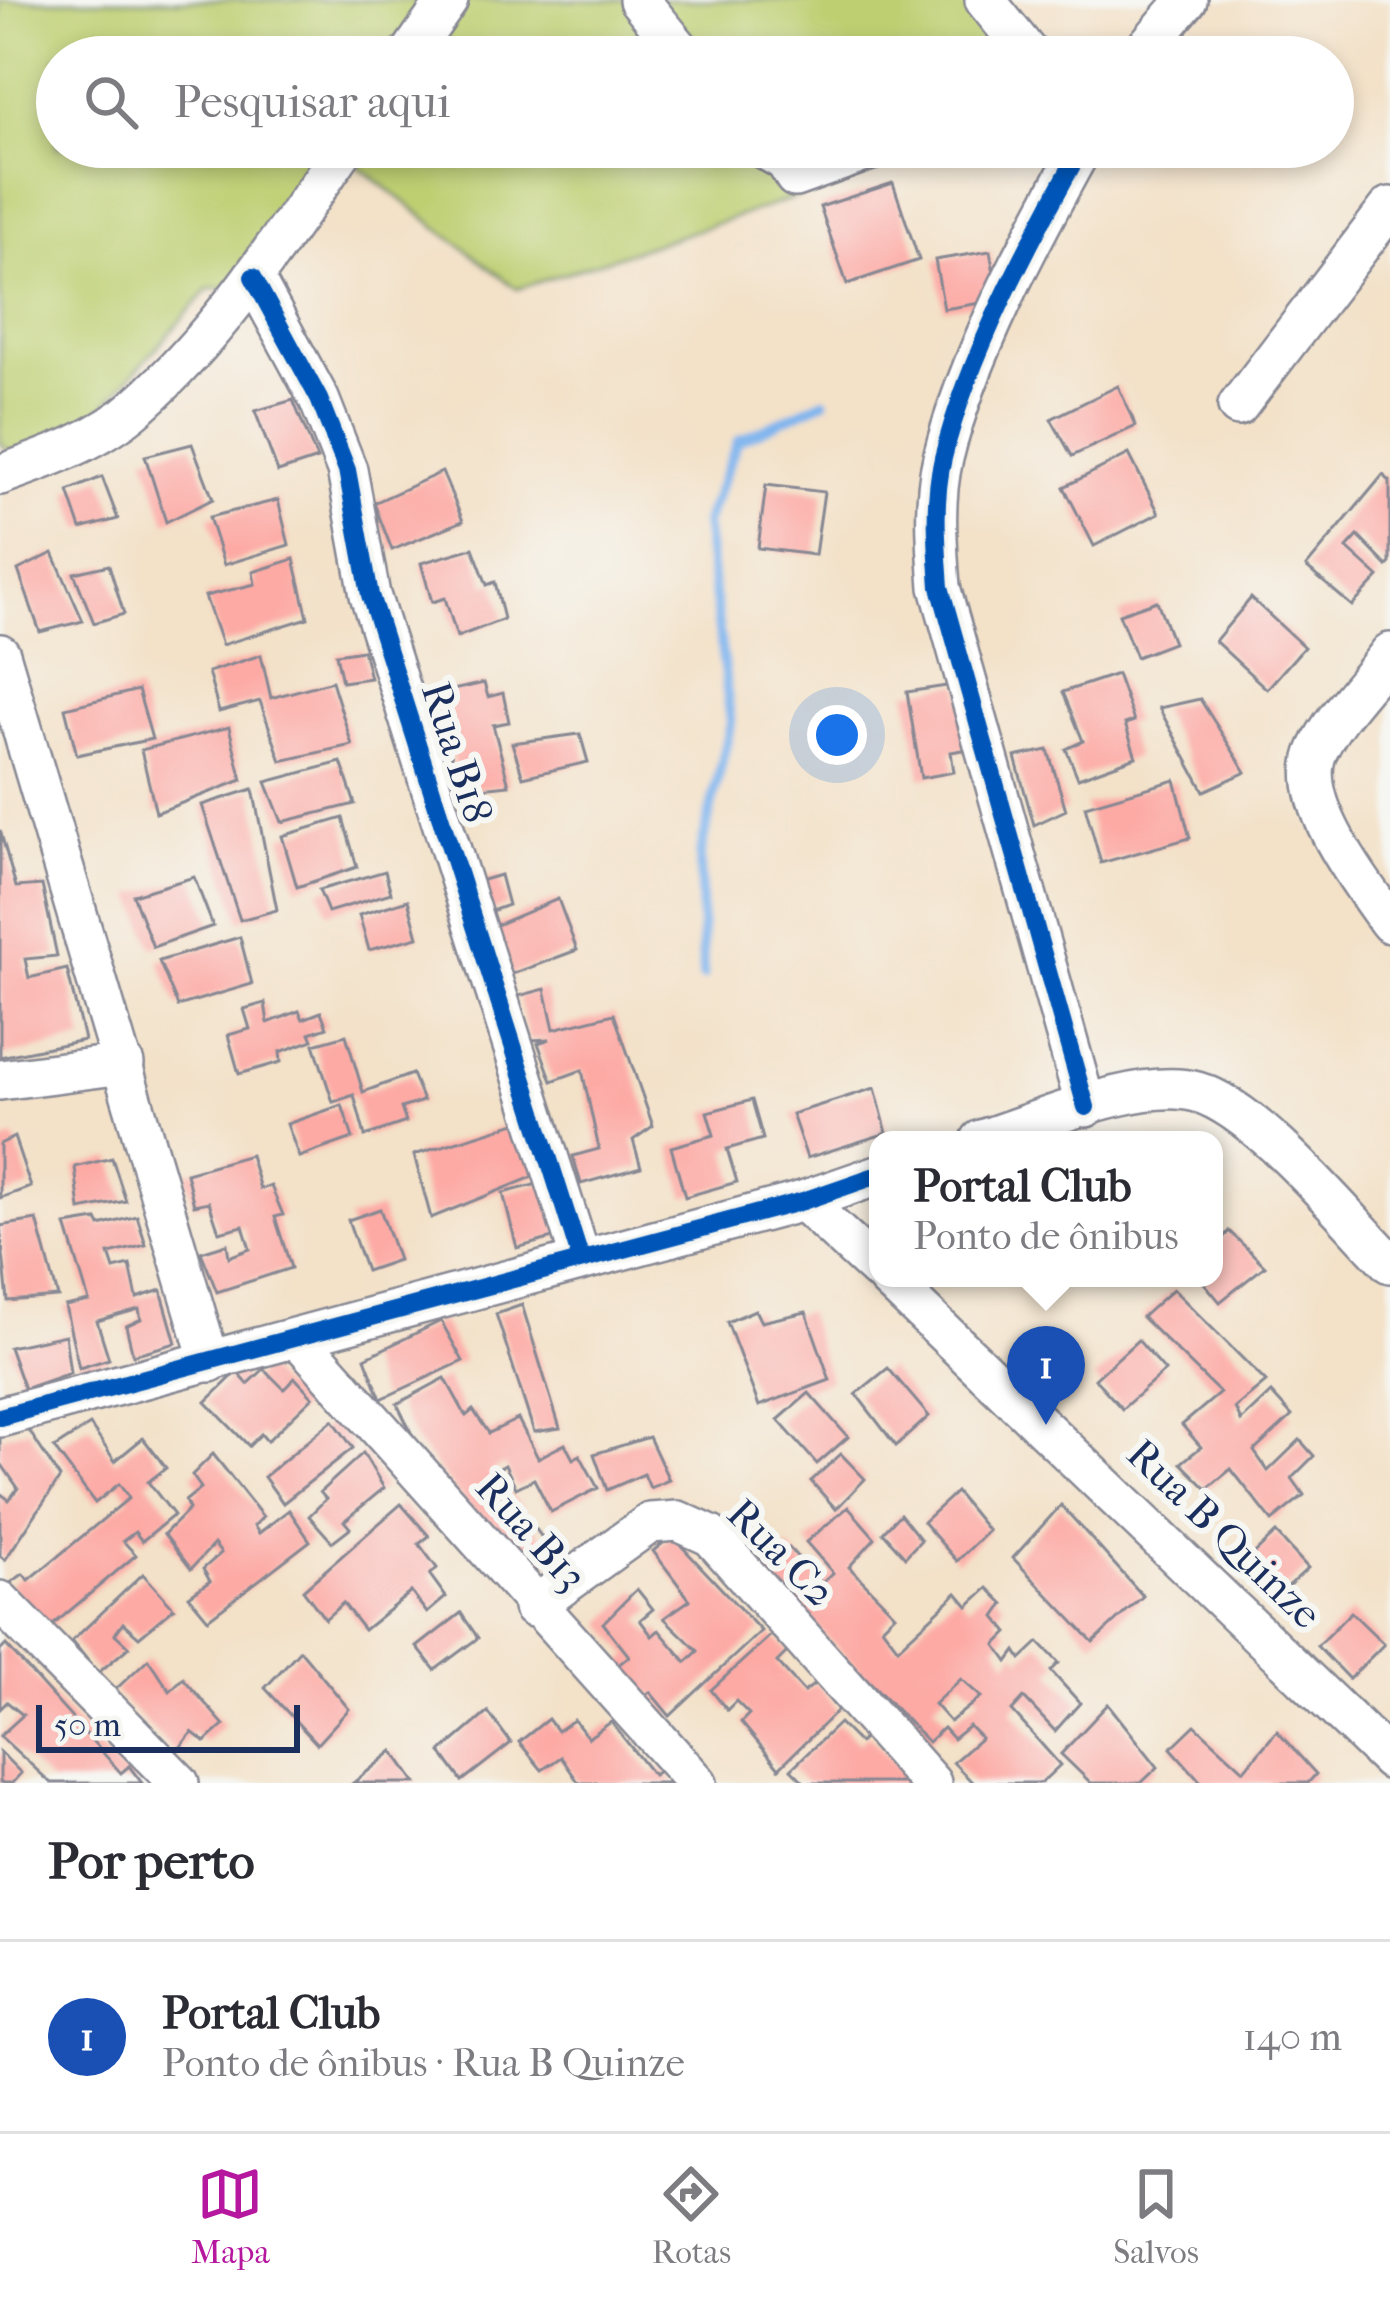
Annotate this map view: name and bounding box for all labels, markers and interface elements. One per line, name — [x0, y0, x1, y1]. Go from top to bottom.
search box — [36, 36, 1354, 168]
icon: search — [78, 69, 144, 135]
text: Pesquisar aqui — [174, 76, 450, 129]
street label: Rua B18 — [411, 676, 502, 829]
your location — [807, 705, 867, 765]
popup — [869, 1131, 1223, 1287]
text: Portal Club — [913, 1160, 1132, 1213]
text: Ponto de ônibus — [913, 1213, 1179, 1259]
pin: 1 — [1007, 1326, 1085, 1425]
street label: Rua B Quinze — [1117, 1429, 1331, 1639]
street label: Rua B13 — [465, 1463, 596, 1601]
street label: Rua C2 — [717, 1489, 845, 1617]
scale bar — [36, 1699, 300, 1752]
text: 50 m — [54, 1706, 121, 1745]
text: Por perto — [48, 1831, 255, 1891]
text: Portal Club — [162, 1987, 380, 2040]
text: 1 — [80, 2014, 94, 2060]
text: 140 m — [1243, 2014, 1342, 2060]
text: Ponto de ônibus · Rua B Quinze — [162, 2040, 685, 2086]
tab: Mapa — [191, 2161, 270, 2272]
tab: Rotas — [652, 2161, 731, 2272]
tab: Salvos — [1113, 2161, 1199, 2272]

